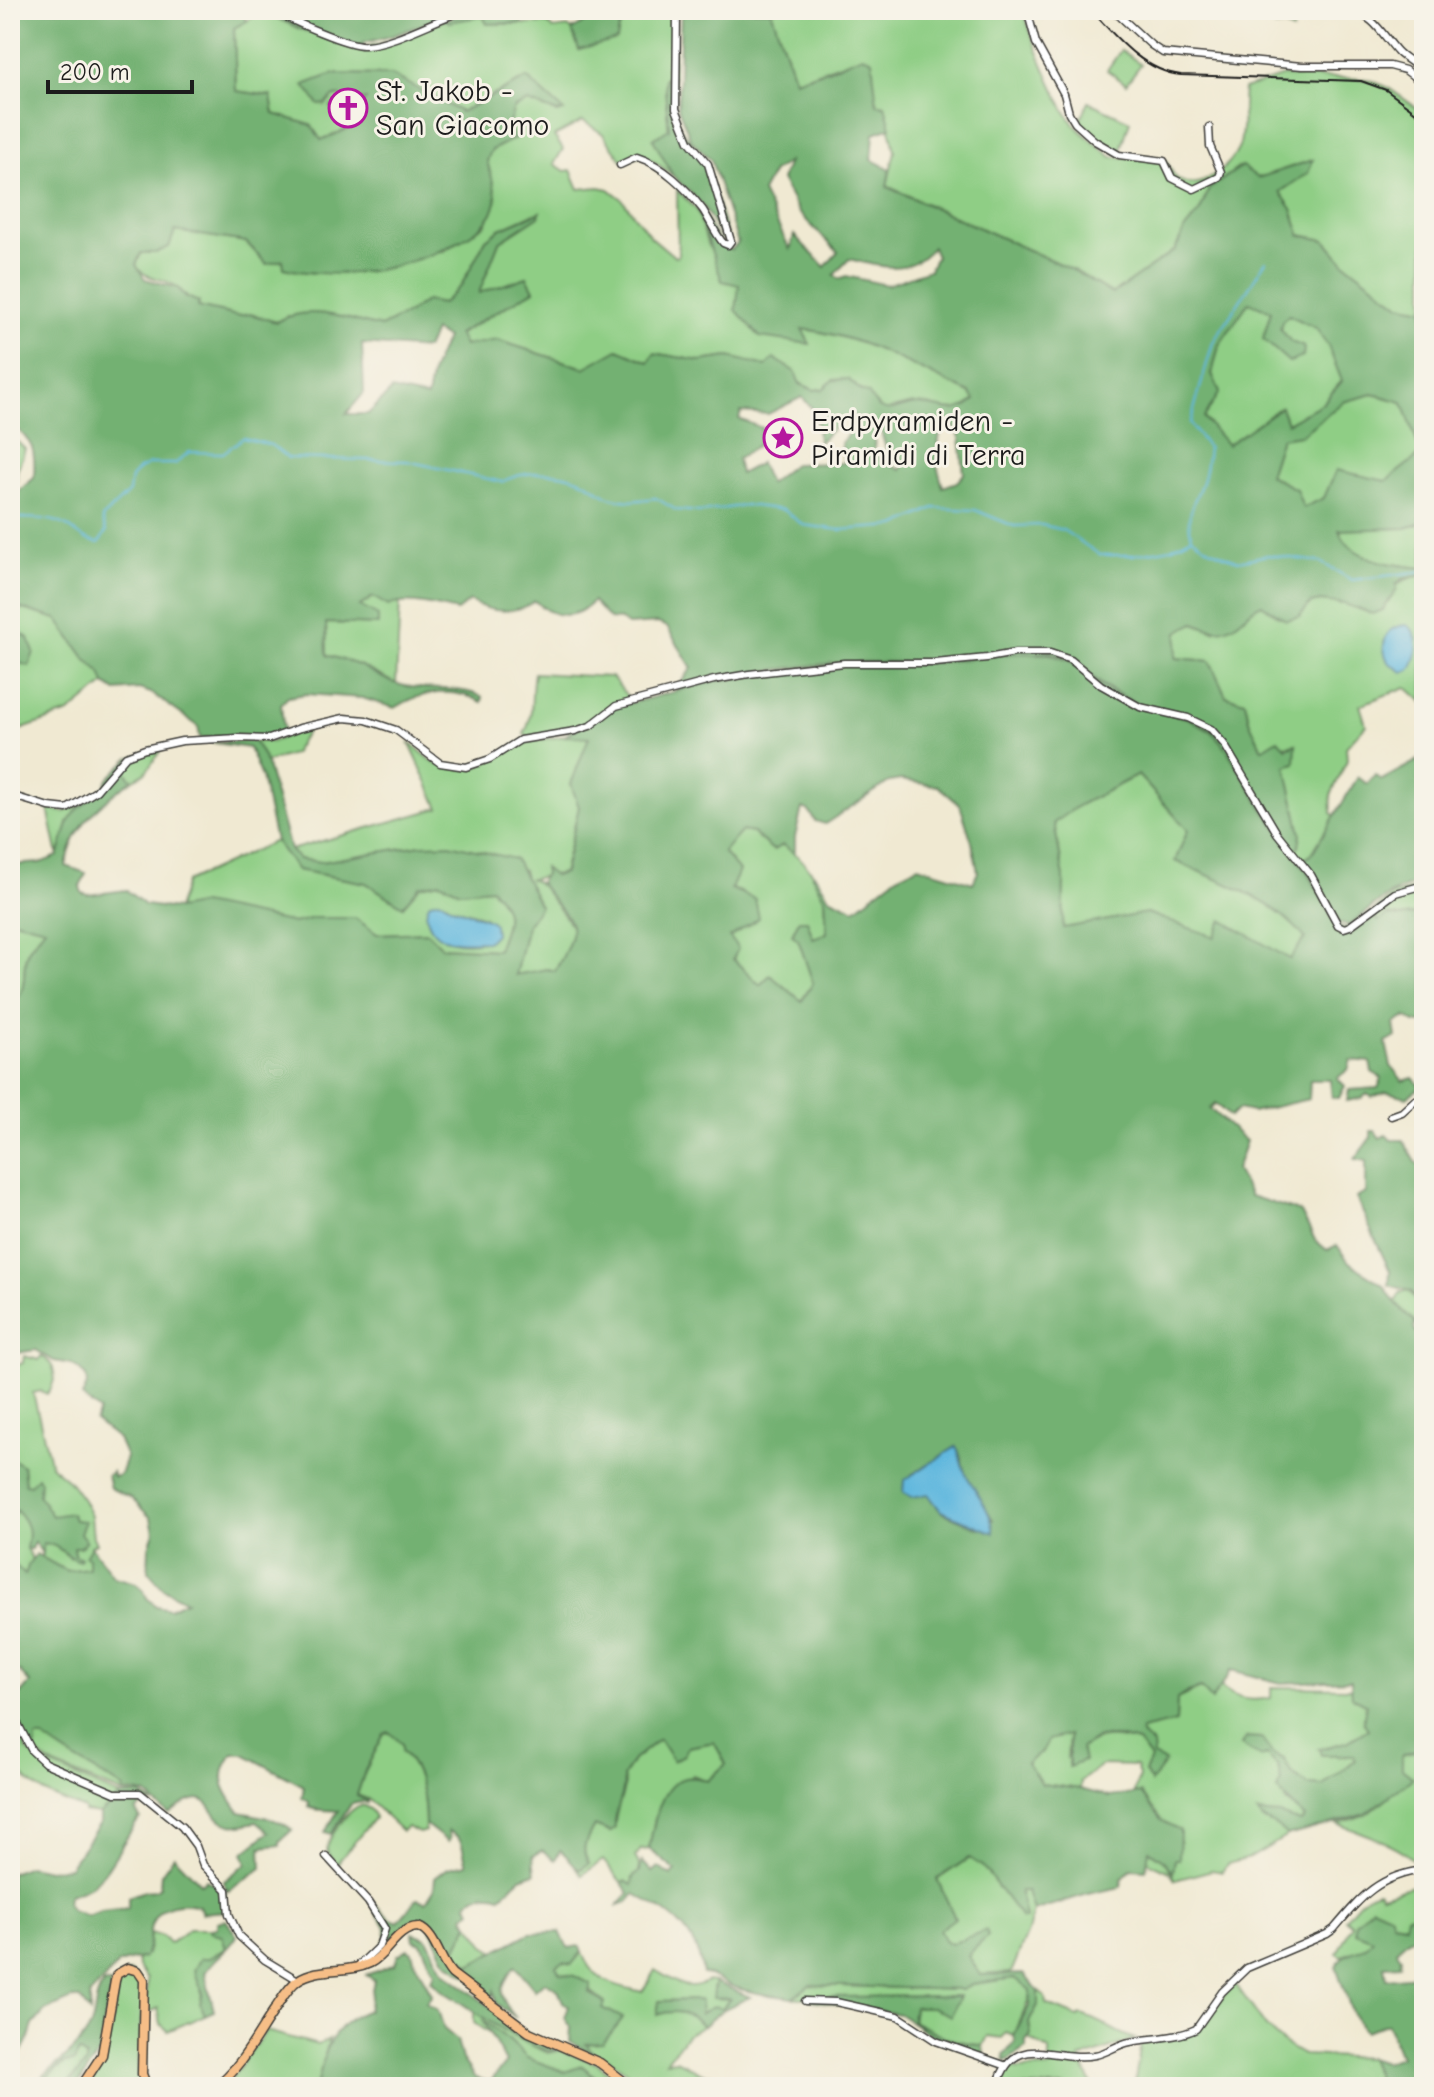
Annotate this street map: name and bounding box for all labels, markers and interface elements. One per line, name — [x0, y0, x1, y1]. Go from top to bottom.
scale bar — [48, 44, 192, 94]
text: 200 m — [60, 58, 130, 86]
place label: St. Jakob - San Giacomo — [376, 74, 549, 143]
church icon: St. Jakob - San Giacomo — [327, 87, 369, 129]
place label: Erdpyramiden - Piramidi di Terra — [811, 404, 1026, 473]
place icon: Erdpyramiden - Piramidi di Terra — [762, 417, 804, 459]

